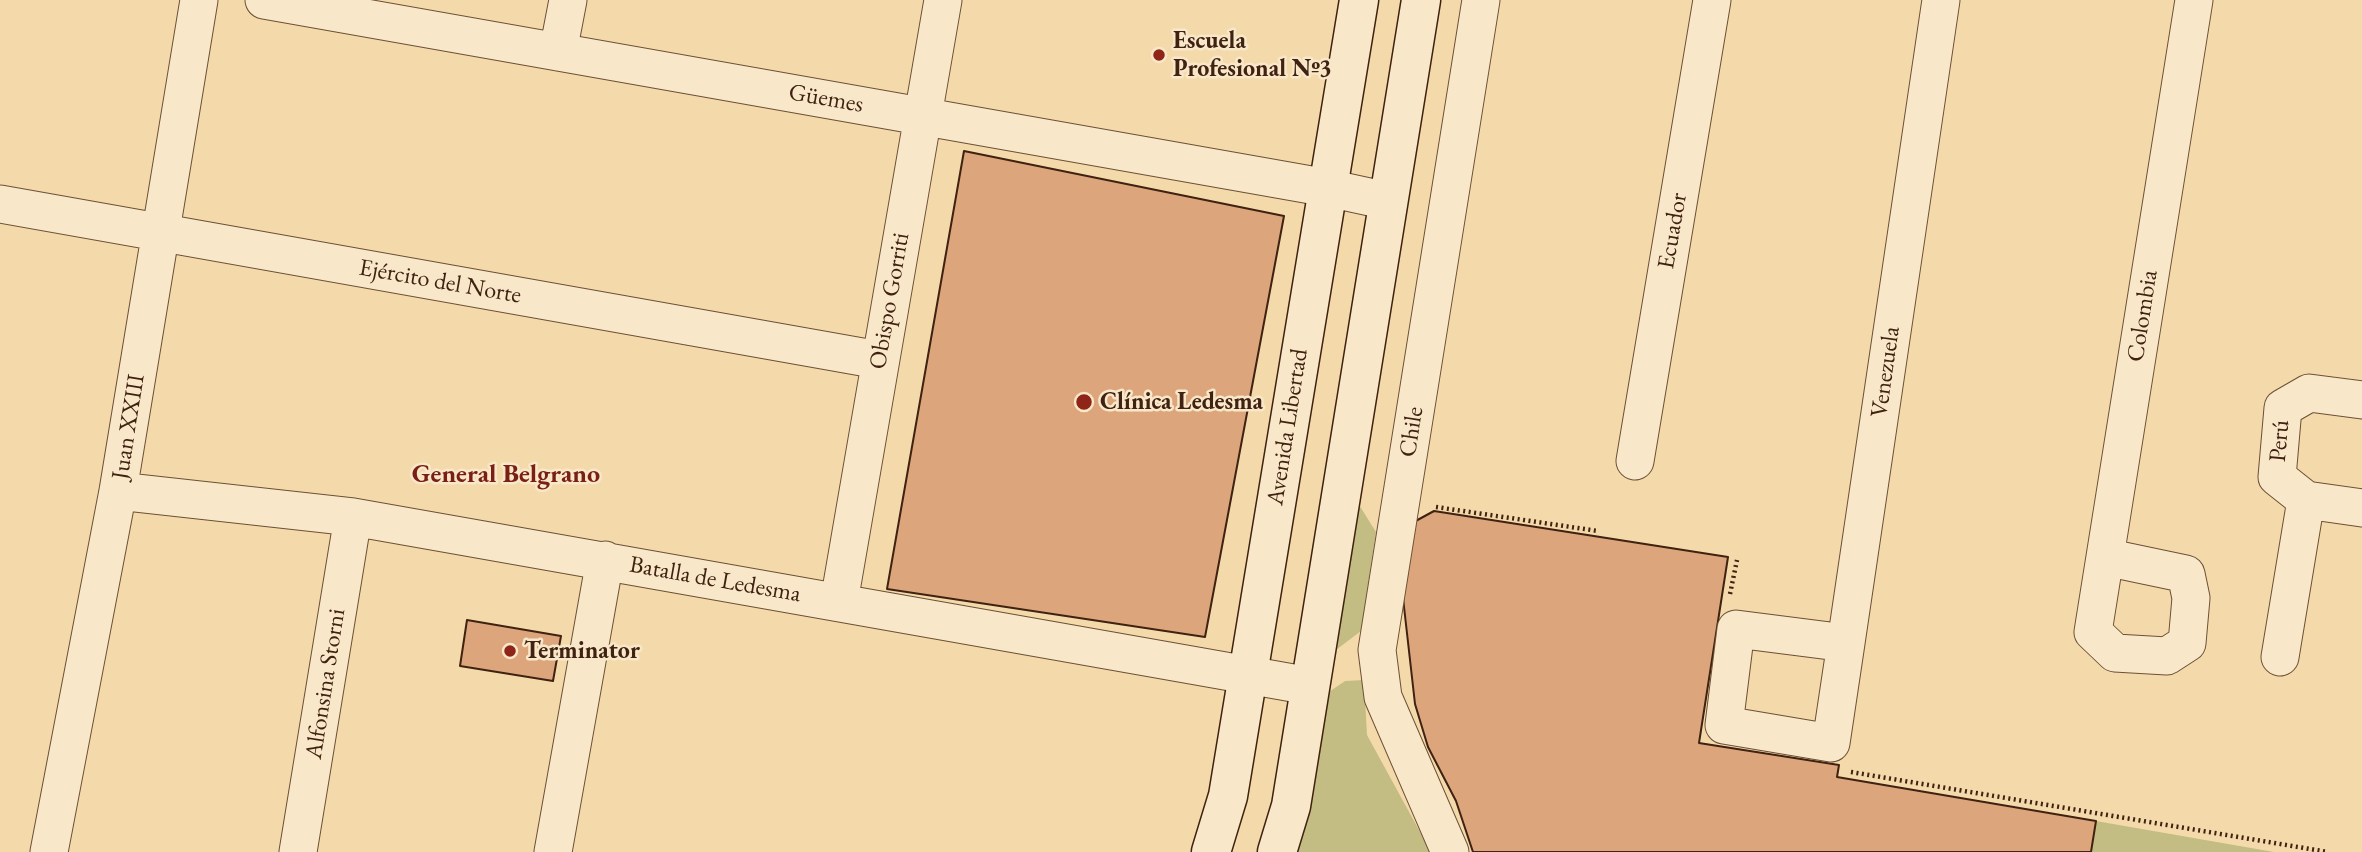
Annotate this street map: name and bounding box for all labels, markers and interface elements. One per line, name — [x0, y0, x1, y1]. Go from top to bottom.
place label: Escuela Profesional Nº3 — [1173, 27, 1332, 83]
marker: Escuela Profesional Nº3 — [1151, 47, 1167, 63]
street label: Güemes — [786, 78, 866, 120]
street label: Ecuador — [1652, 191, 1694, 271]
street label: Obispo Gorriti — [864, 230, 916, 372]
street label: Ejército del Norte — [357, 254, 523, 310]
street label: Colombia — [2122, 268, 2164, 364]
street label: Venezuela — [1865, 325, 1907, 419]
street label: Avenida Libertad — [1261, 347, 1315, 507]
street label: Juan XXIII — [106, 372, 152, 482]
place label: Clínica Ledesma — [1100, 388, 1263, 416]
marker: Clínica Ledesma — [1074, 392, 1094, 412]
street label: Chile — [1394, 405, 1430, 459]
street label: Perú — [2264, 419, 2296, 463]
district label: General Belgrano — [412, 459, 600, 491]
street label: Batalla de Ledesma — [627, 551, 803, 609]
street label: Alfonsina Storni — [300, 607, 352, 761]
place label: Terminator — [524, 637, 640, 665]
marker: Terminator — [502, 643, 518, 659]

